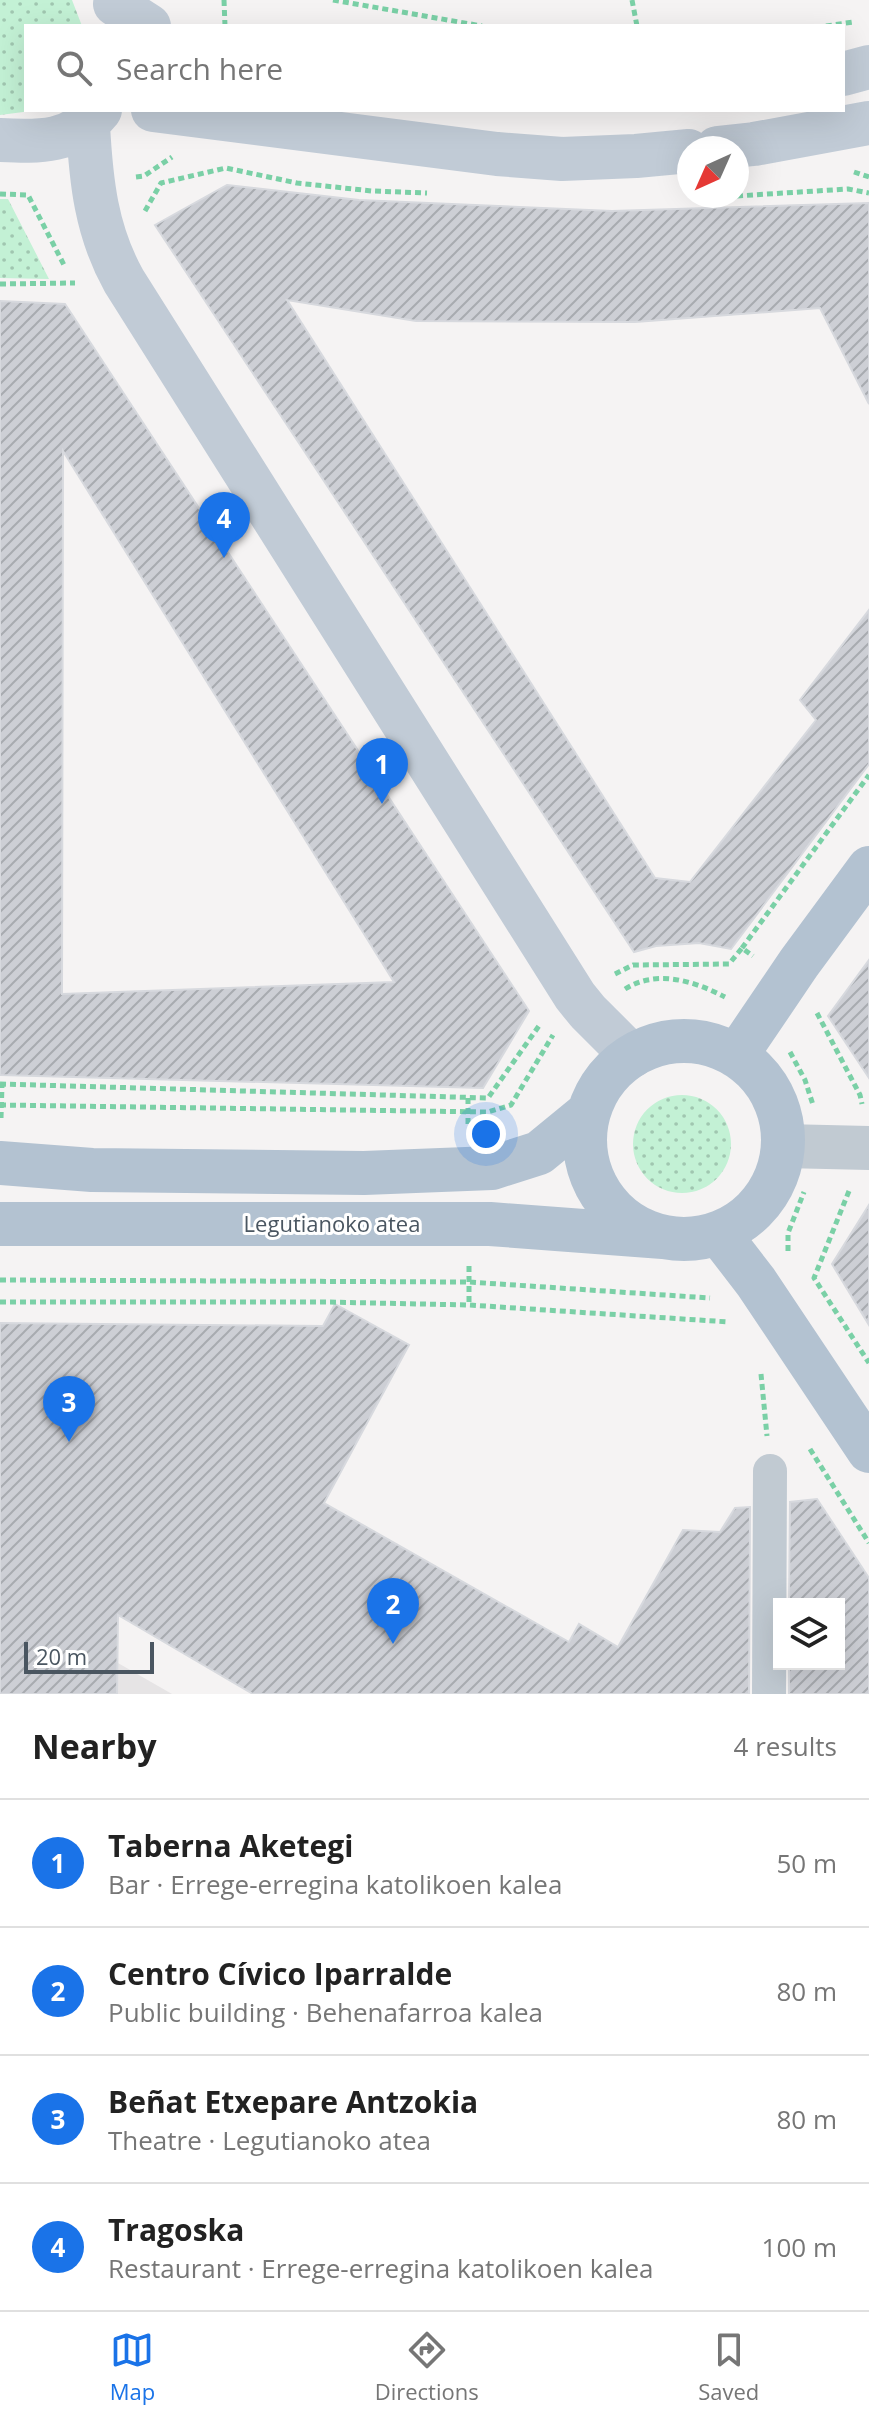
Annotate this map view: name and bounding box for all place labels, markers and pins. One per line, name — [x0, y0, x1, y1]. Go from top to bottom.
pin: 4 — [198, 492, 250, 558]
pin: 1 — [356, 738, 408, 804]
pin: 3 — [43, 1376, 95, 1442]
pin: 2 — [367, 1578, 419, 1644]

